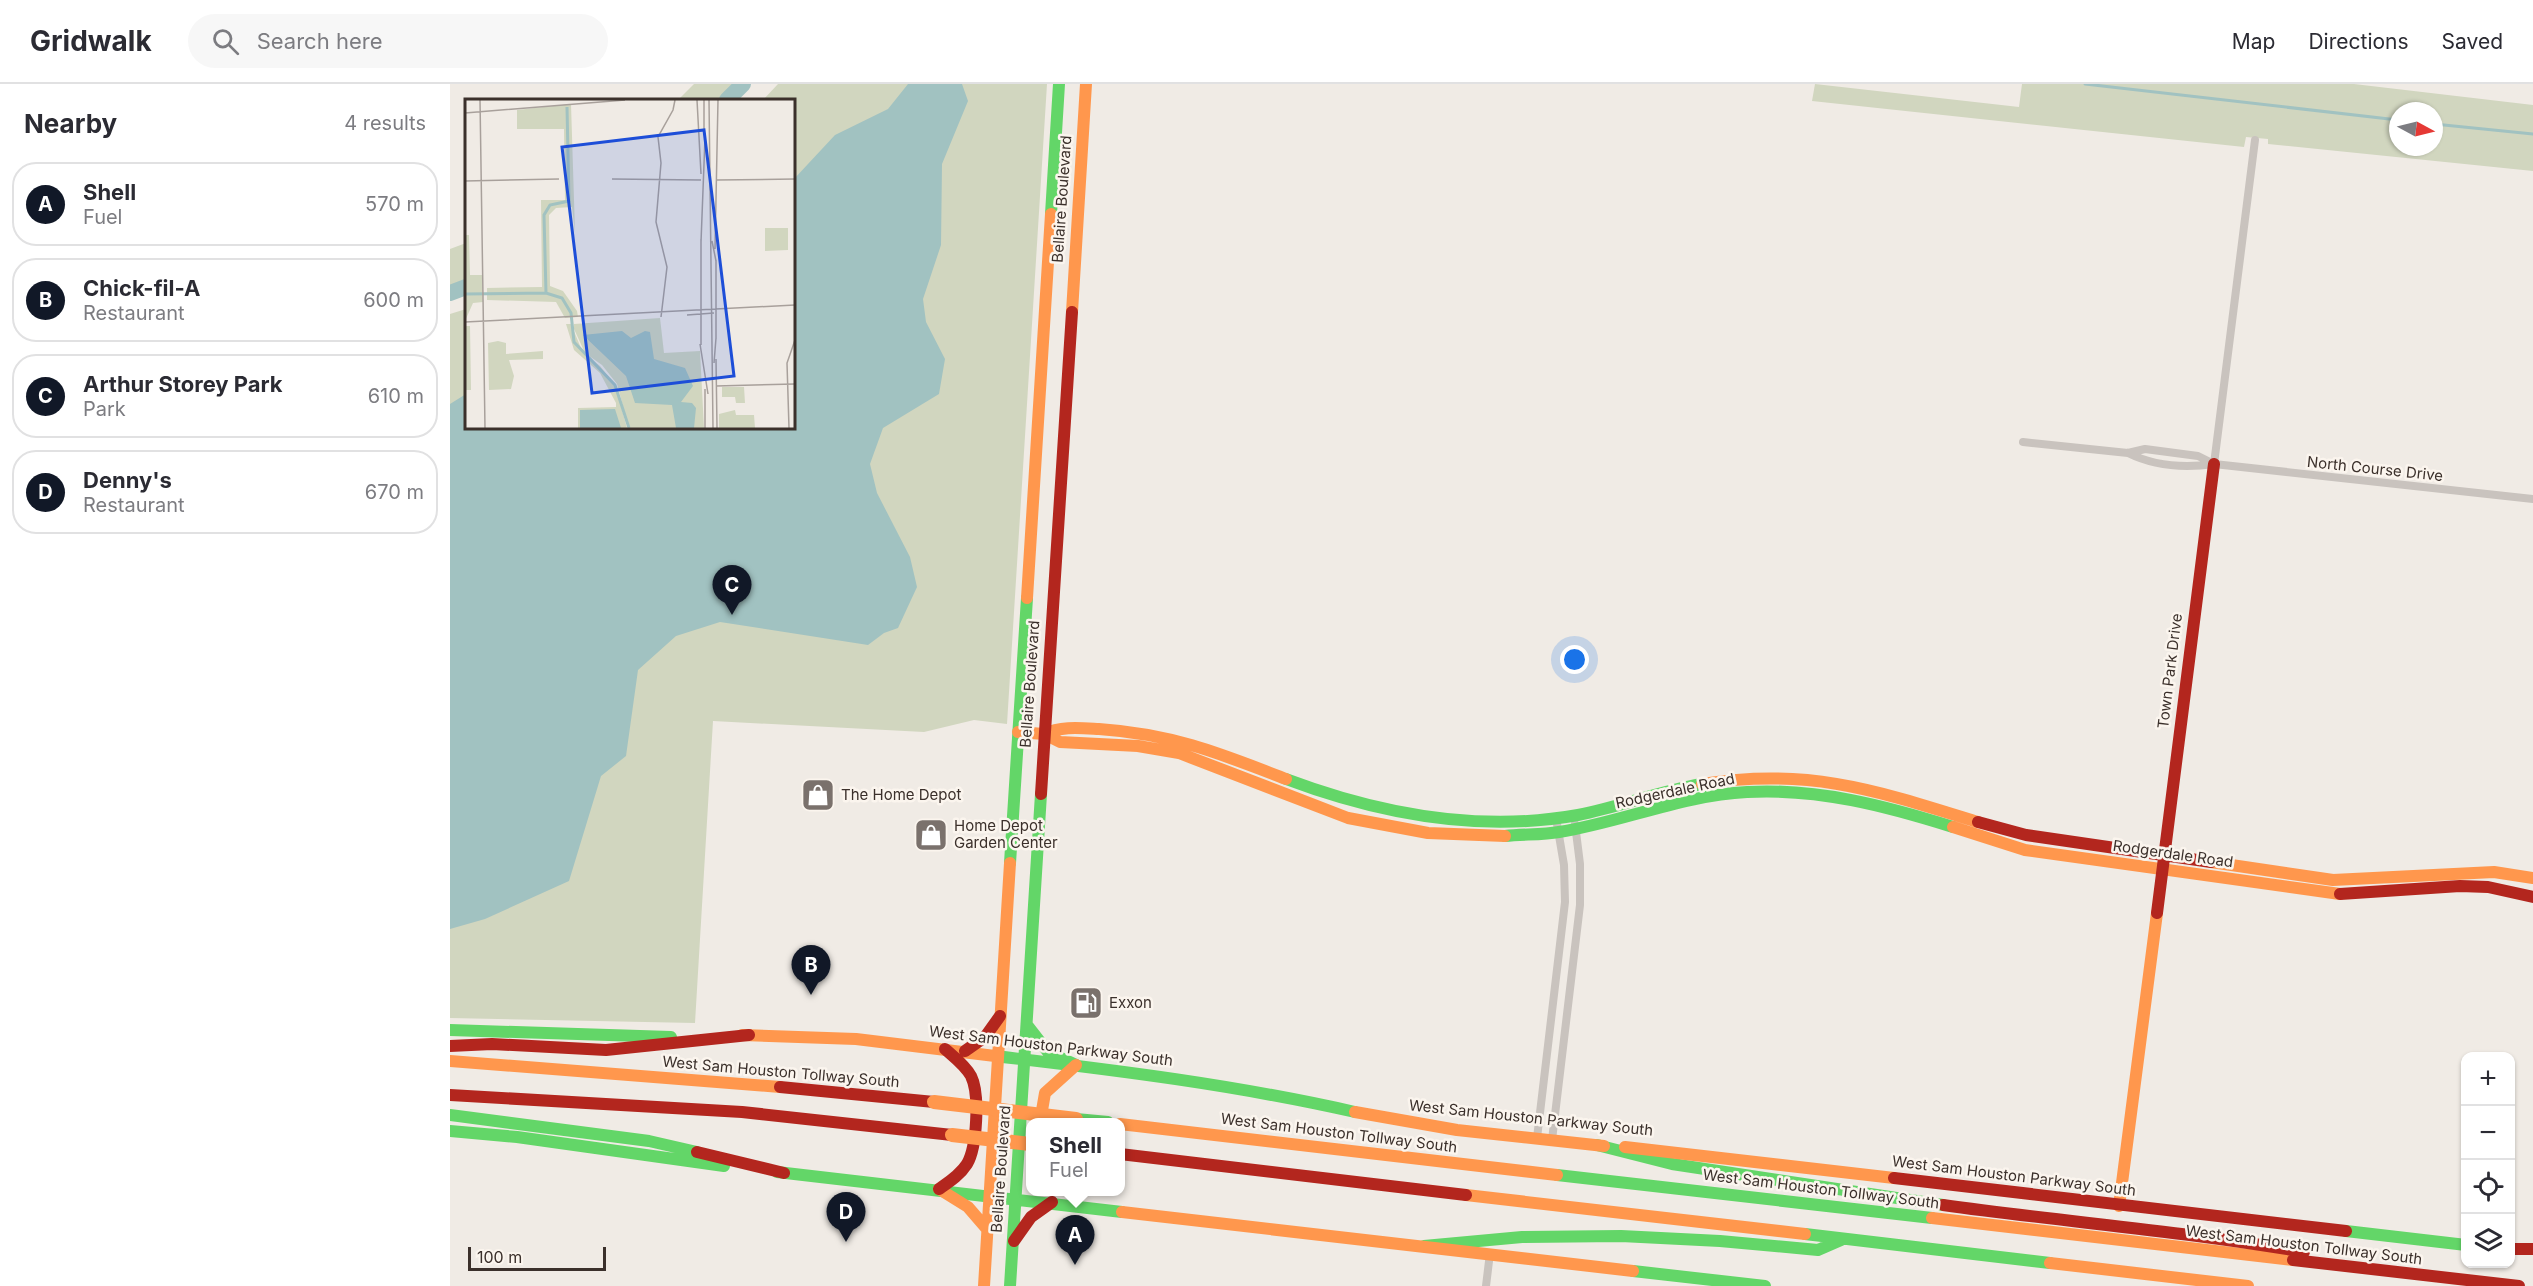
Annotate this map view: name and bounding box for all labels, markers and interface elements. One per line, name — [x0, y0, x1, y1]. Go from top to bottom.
search box — [188, 14, 608, 68]
text: Gridwalk — [30, 24, 152, 58]
icon: search — [209, 25, 242, 58]
text: Search here — [257, 28, 382, 54]
text: Map — [2232, 29, 2275, 54]
text: Directions — [2308, 29, 2409, 54]
text: Saved — [2442, 29, 2503, 54]
inset map — [465, 99, 795, 429]
north arrow — [2389, 102, 2443, 156]
text: Nearby — [24, 108, 117, 139]
text: 4 results — [344, 111, 426, 135]
street label: Bellaire Boulevard — [1048, 135, 1075, 263]
text: Shell — [83, 179, 136, 205]
text: A — [38, 192, 53, 216]
text: 570 m — [365, 192, 424, 216]
text: Fuel — [83, 205, 122, 229]
text: Chick-fil-A — [83, 275, 201, 301]
text: B — [39, 288, 52, 312]
text: 600 m — [363, 288, 424, 312]
text: Restaurant — [83, 301, 185, 325]
text: Arthur Storey Park — [83, 371, 283, 397]
text: C — [38, 384, 53, 408]
text: 610 m — [368, 384, 424, 408]
text: Park — [83, 397, 126, 421]
street label: North Course Drive — [2306, 452, 2444, 485]
text: Denny's — [83, 467, 172, 493]
text: D — [38, 480, 53, 504]
text: 670 m — [365, 480, 424, 504]
text: Restaurant — [83, 493, 185, 517]
pin: C — [712, 566, 752, 615]
street label: Town Park Drive — [2153, 612, 2186, 730]
street label: Bellaire Boulevard — [1016, 620, 1043, 748]
your location — [1560, 645, 1589, 674]
street label: Rodgerdale Road — [1614, 769, 1736, 812]
shop icon: The Home Depot — [800, 777, 836, 813]
place label: The Home Depot — [841, 785, 962, 804]
place label: Home Depot Garden Center — [954, 816, 1058, 852]
shop icon: Home Depot Garden Center — [913, 817, 949, 853]
street label: Rodgerdale Road — [2112, 836, 2234, 871]
pin: B — [792, 946, 830, 995]
fuel station icon: Exxon — [1068, 985, 1104, 1021]
place label: Exxon — [1109, 993, 1152, 1012]
street label: West Sam Houston Parkway South — [928, 1021, 1174, 1070]
street label: West Sam Houston Tollway South — [662, 1052, 900, 1091]
map controls — [2461, 1052, 2515, 1268]
button: + — [2461, 1052, 2515, 1106]
street label: West Sam Houston Parkway South — [1408, 1095, 1654, 1140]
street label: Bellaire Boulevard — [987, 1105, 1014, 1233]
button: − — [2461, 1106, 2515, 1160]
street label: West Sam Houston Tollway South — [1220, 1109, 1458, 1156]
popup — [1026, 1118, 1125, 1196]
text: Shell — [1049, 1132, 1102, 1158]
street label: West Sam Houston Parkway South — [1891, 1151, 2137, 1200]
text: Fuel — [1049, 1158, 1088, 1182]
button: locate — [2461, 1160, 2515, 1214]
street label: West Sam Houston Tollway South — [1702, 1165, 1940, 1212]
pin: D — [826, 1192, 866, 1242]
button: layers — [2461, 1214, 2515, 1268]
pin: A — [1056, 1216, 1094, 1265]
street label: West Sam Houston Tollway South — [2185, 1221, 2423, 1268]
scale bar — [468, 1244, 606, 1272]
text: 100 m — [477, 1247, 522, 1267]

